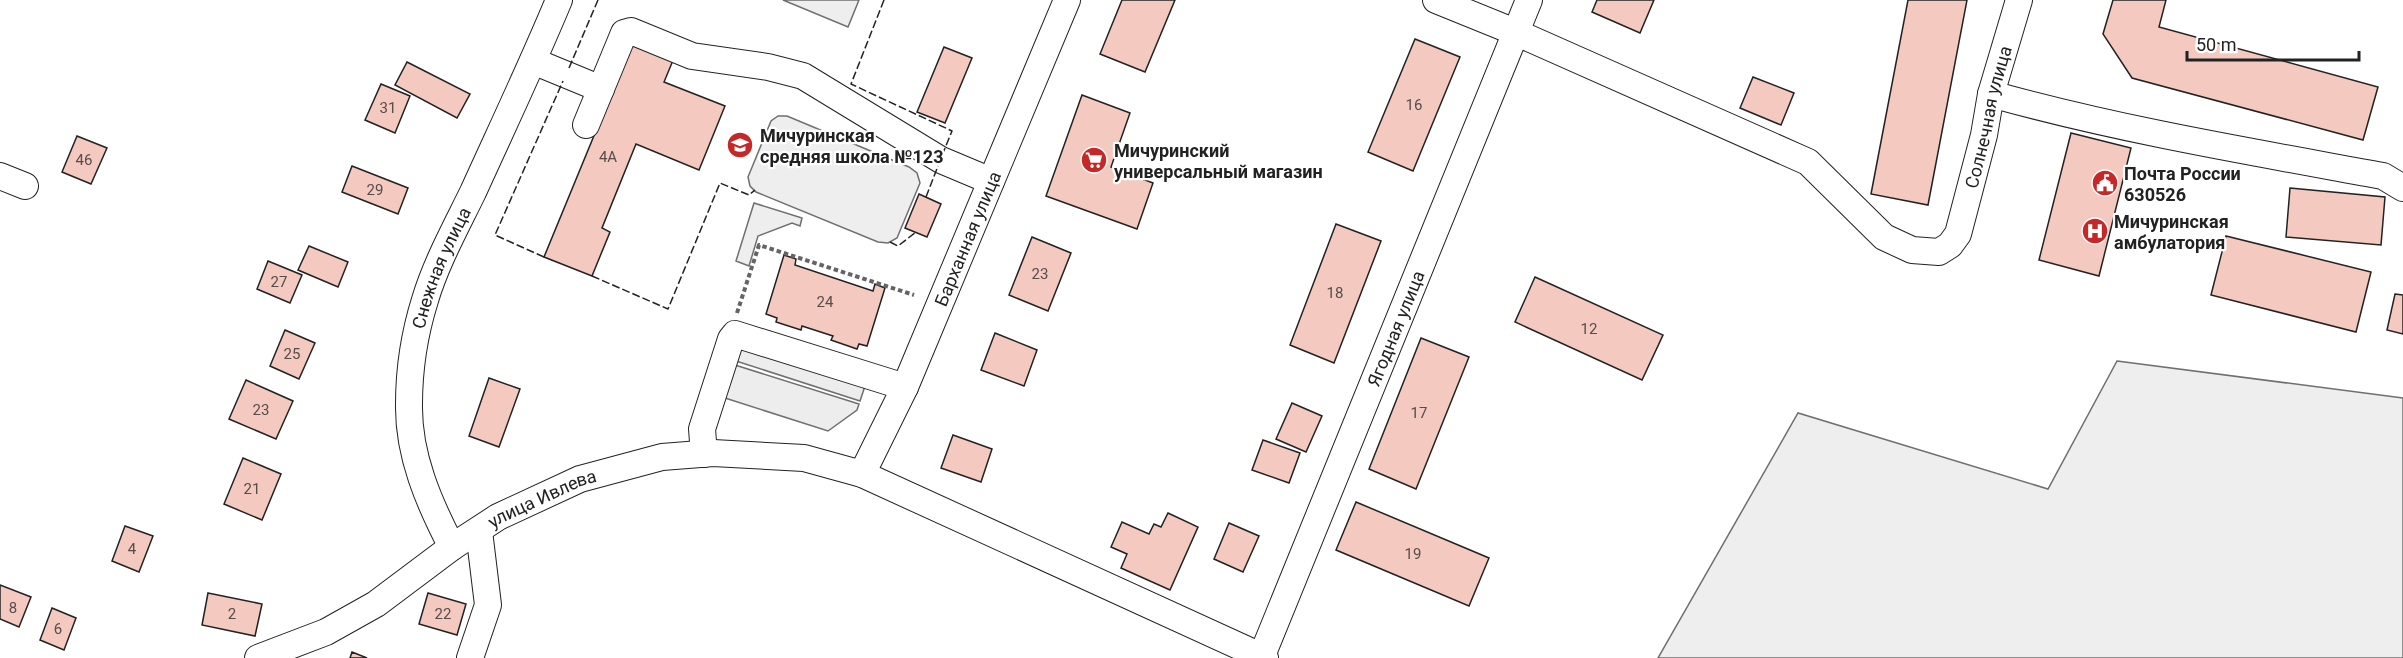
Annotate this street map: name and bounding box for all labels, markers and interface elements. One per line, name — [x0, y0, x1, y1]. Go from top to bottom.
scale bar — [2187, 24, 2360, 62]
text: 50 m — [2196, 34, 2236, 55]
street label: Солнечная улица — [1960, 43, 2015, 190]
house number: 16 — [1406, 96, 1422, 114]
house number: 31 — [380, 99, 396, 117]
place label: Мичуринская средняя школа №123 — [760, 125, 943, 167]
school or university icon: Мичуринская средняя школа №123 — [725, 130, 755, 160]
place label: Мичуринский универсальный магазин — [1114, 140, 1323, 182]
supermarket icon: Мичуринский универсальный магазин — [1079, 145, 1109, 175]
house number: 4А — [599, 148, 617, 166]
house number: 46 — [76, 151, 92, 169]
place label: Почта России 630526 — [2124, 163, 2241, 205]
street label: Барханная улица — [930, 168, 1005, 309]
public building icon: Почта России 630526 — [2090, 168, 2120, 198]
house number: 29 — [367, 181, 383, 199]
street label: Снежная улица — [407, 203, 474, 331]
place label: Мичуринская амбулатория — [2114, 211, 2229, 253]
hospital icon: Мичуринская амбулатория — [2080, 216, 2110, 246]
house number: 23 — [1032, 265, 1048, 283]
street label: Ягодная улица — [1362, 267, 1428, 389]
house number: 27 — [271, 273, 287, 291]
house number: 18 — [1327, 284, 1343, 302]
house number: 24 — [817, 293, 834, 311]
house number: 12 — [1581, 320, 1597, 338]
house number: 25 — [284, 345, 300, 363]
house number: 23 — [253, 401, 269, 419]
house number: 17 — [1411, 404, 1427, 422]
street label: улица Ивлева — [483, 465, 598, 532]
house number: 21 — [244, 480, 260, 498]
house number: 4 — [128, 540, 137, 558]
house number: 19 — [1405, 545, 1421, 563]
house number: 8 — [9, 599, 17, 617]
house number: 2 — [228, 605, 236, 623]
house number: 22 — [435, 605, 451, 623]
house number: 6 — [54, 620, 62, 638]

